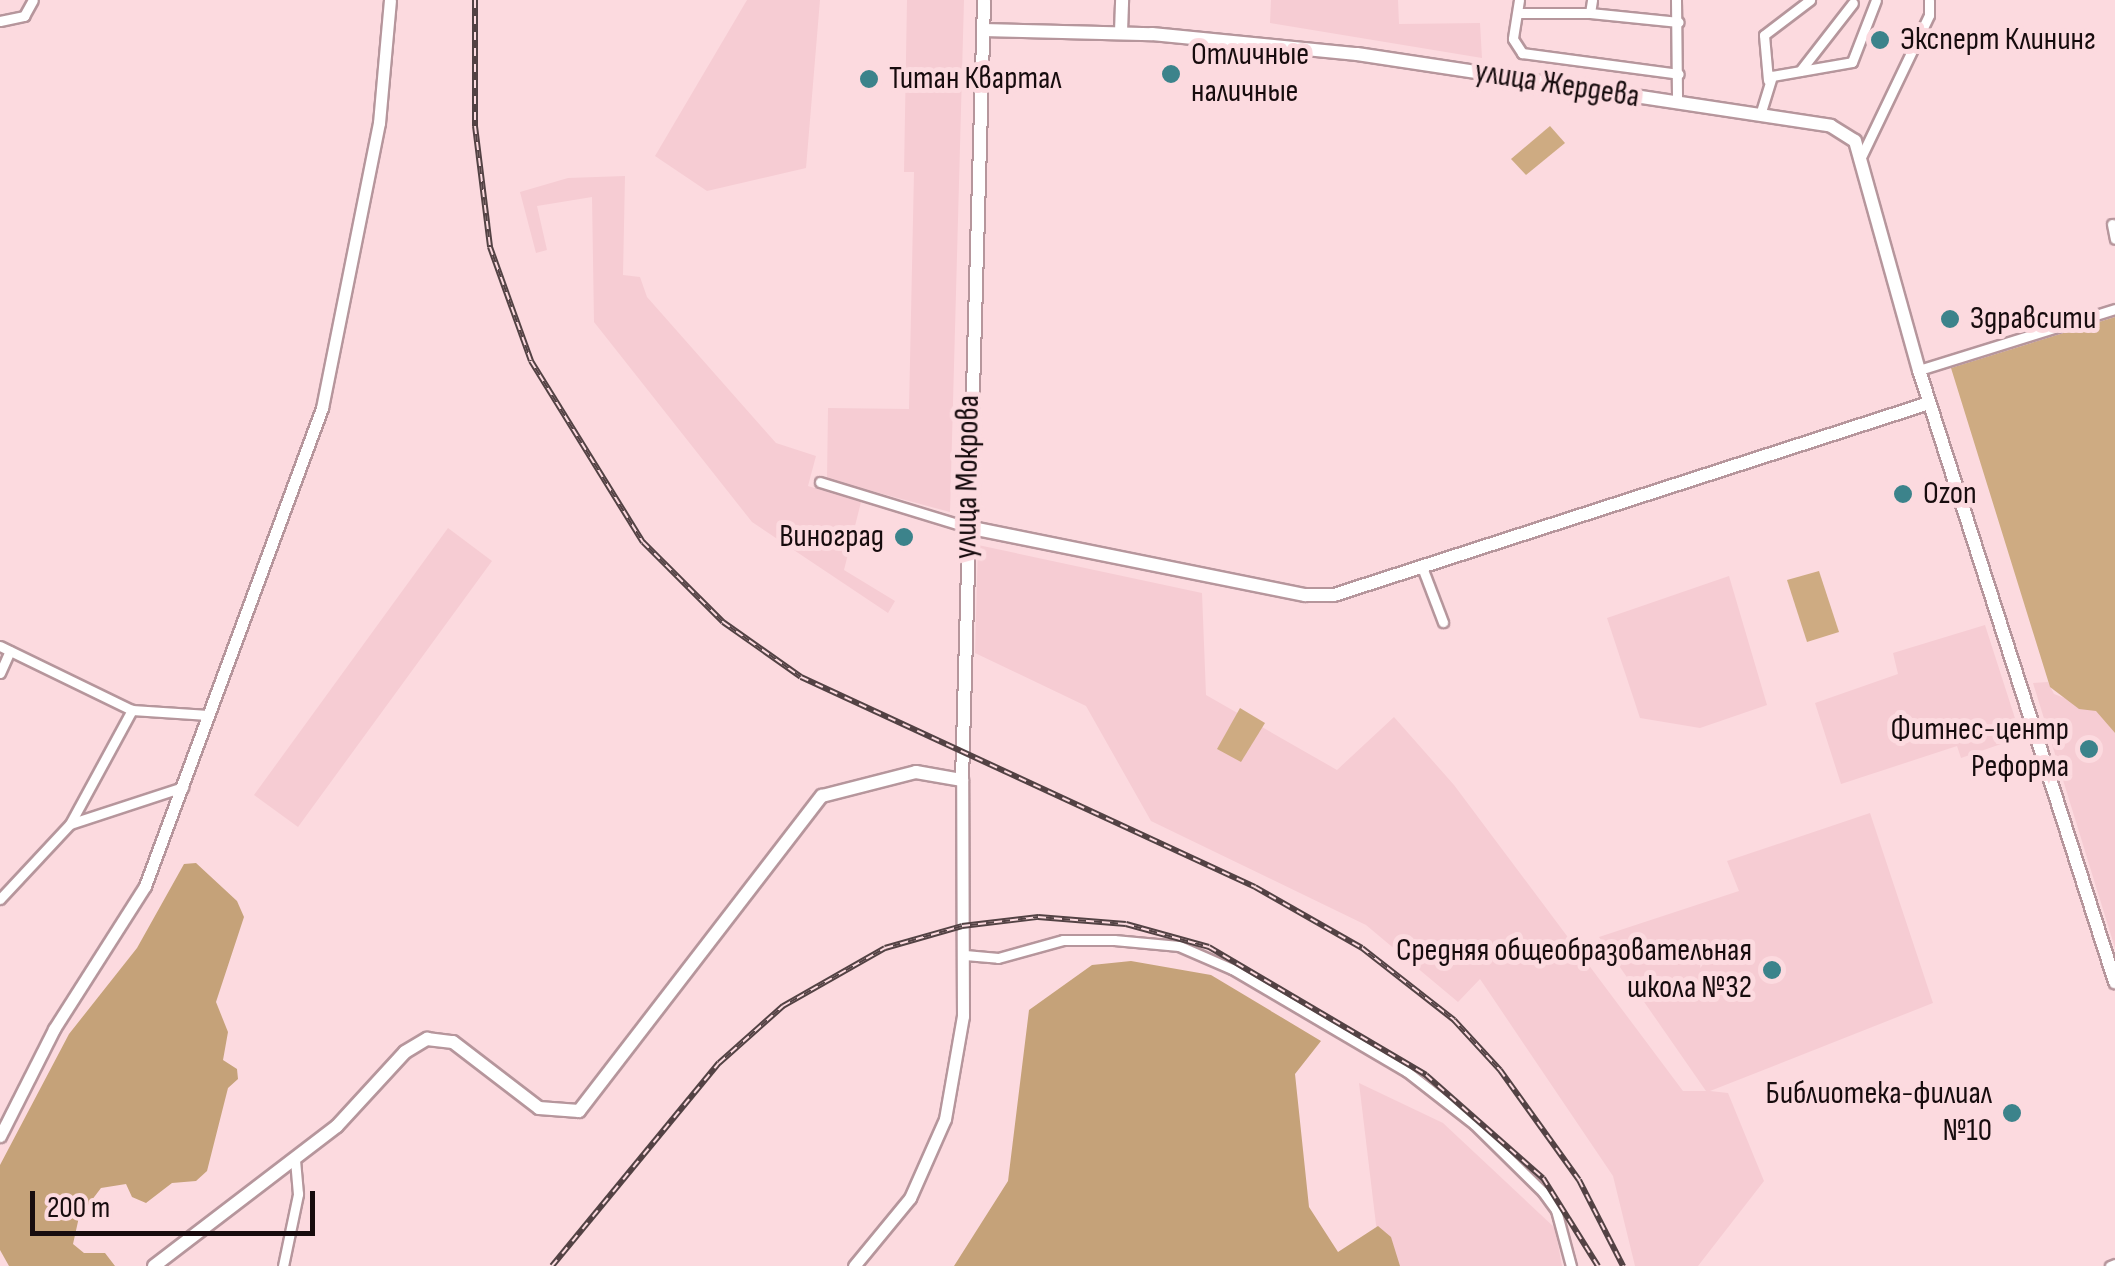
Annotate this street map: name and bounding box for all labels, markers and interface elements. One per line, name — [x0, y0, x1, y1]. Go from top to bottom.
place label: Эксперт Клининг — [1900, 21, 2096, 59]
marker: Эксперт Клининг — [1869, 29, 1891, 51]
place label: Отличные наличные — [1191, 37, 1309, 112]
street label: улица Жердева — [1472, 53, 1642, 117]
place label: Титан Квартал — [889, 60, 1062, 98]
marker: Отличные наличные — [1160, 63, 1182, 85]
marker: Титан Квартал — [858, 68, 880, 90]
place label: Здравсити — [1970, 300, 2096, 338]
marker: Здравсити — [1939, 308, 1961, 330]
street label: улица Мокрова — [947, 395, 989, 559]
place label: Ozon — [1923, 475, 1977, 513]
marker: Ozon — [1892, 483, 1914, 505]
place label: Виноград — [779, 518, 884, 556]
marker: Виноград — [893, 526, 915, 548]
place label: Фитнес-центр Реформа — [1891, 712, 2069, 787]
marker: Фитнес-центр Реформа — [2078, 738, 2100, 760]
place label: Средняя общеобразовательная школа №32 — [1396, 933, 1752, 1008]
marker: Средняя общеобразовательная школа №32 — [1761, 959, 1783, 981]
place label: Библиотека-филиал №10 — [1766, 1076, 1992, 1151]
marker: Библиотека-филиал №10 — [2001, 1102, 2023, 1124]
scale bar — [35, 1171, 320, 1233]
text: 200 m — [47, 1190, 110, 1226]

